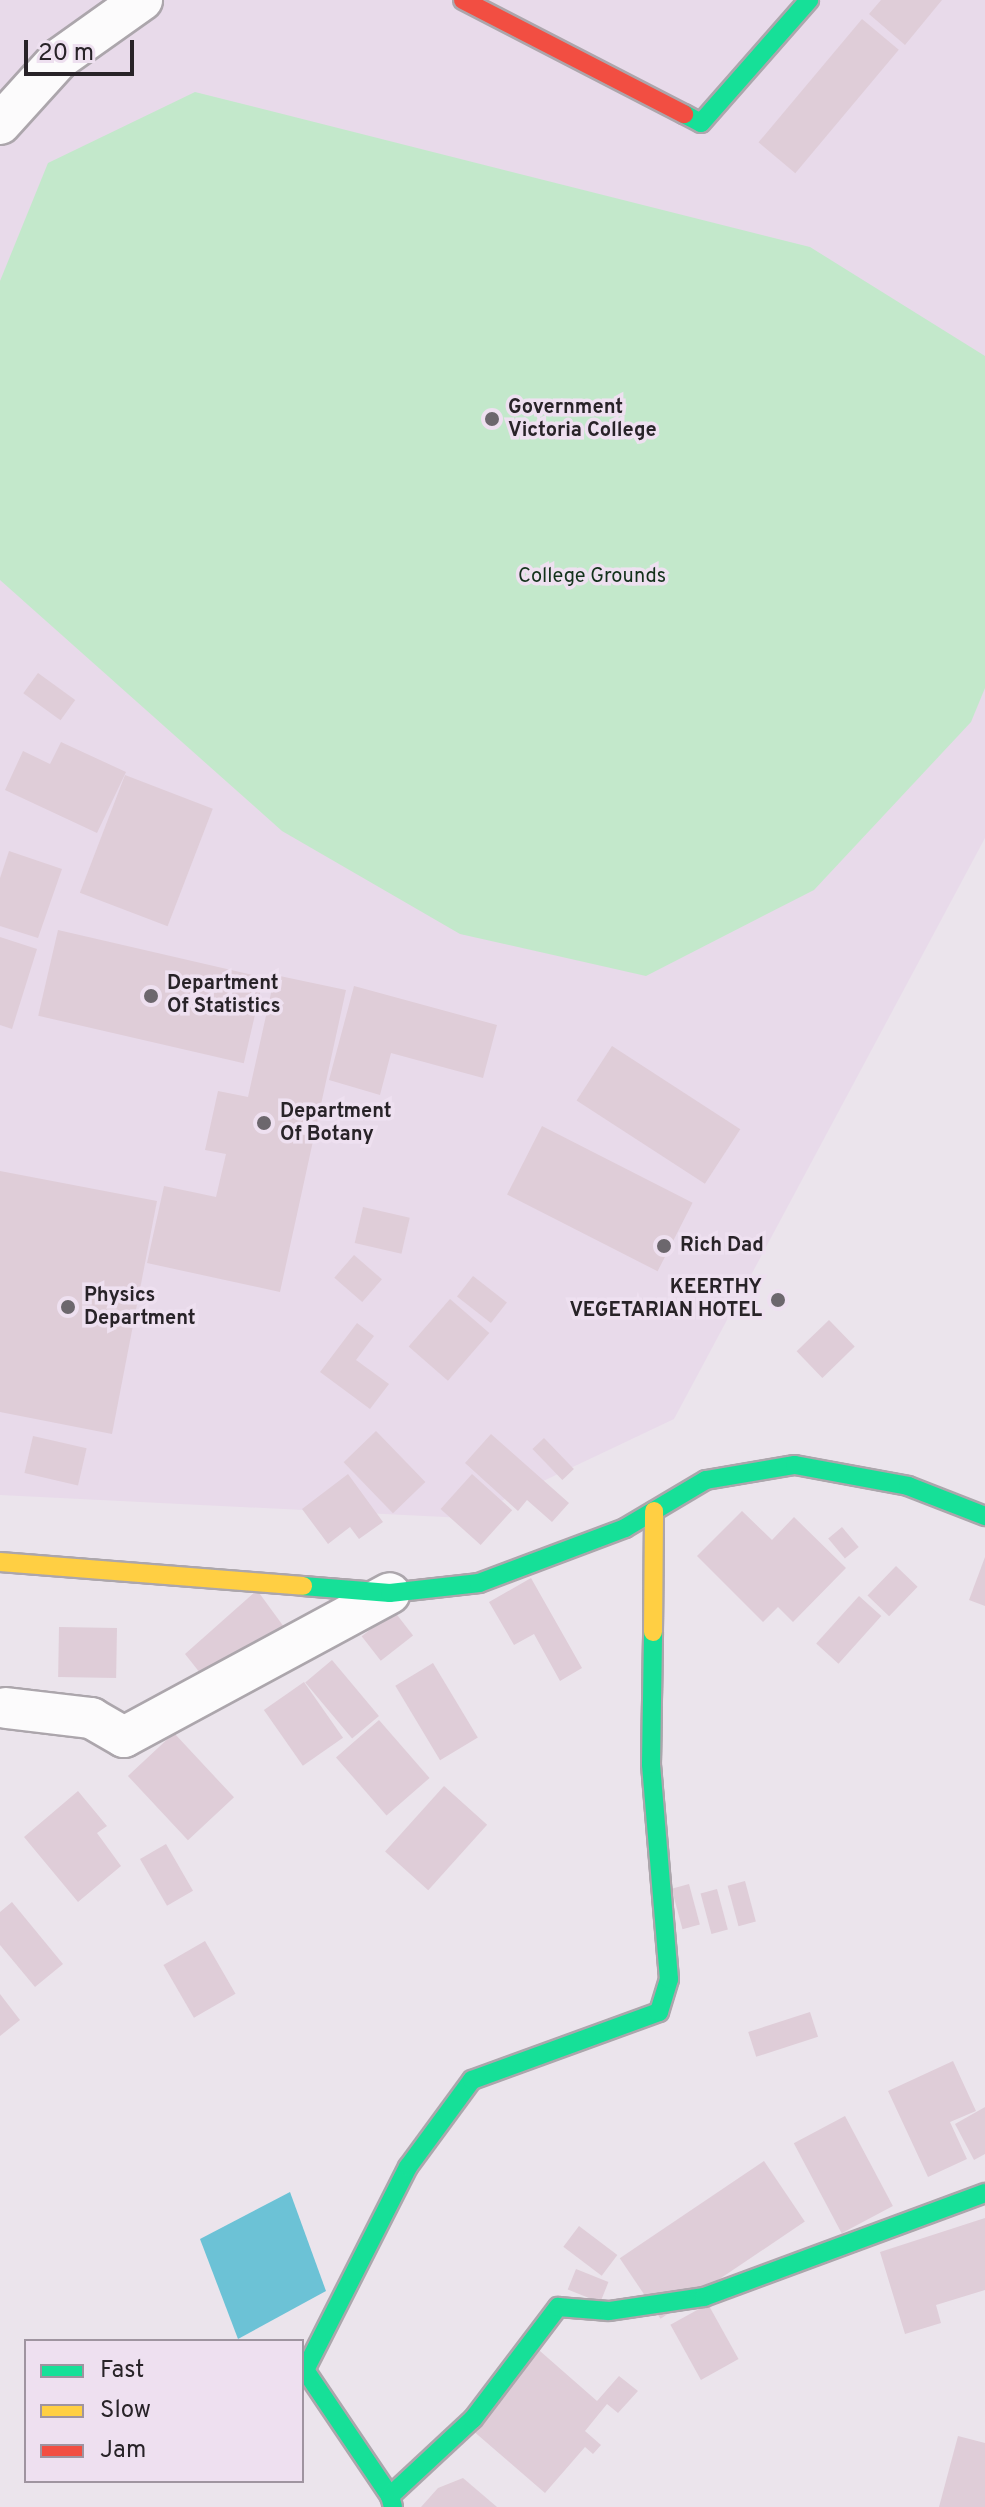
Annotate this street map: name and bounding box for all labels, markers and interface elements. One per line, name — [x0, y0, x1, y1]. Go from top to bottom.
scale bar — [28, 24, 138, 74]
text: 20 m — [38, 39, 94, 69]
place label: Government Victoria College — [508, 396, 657, 443]
marker: Government Victoria College — [483, 410, 501, 428]
park label: College Grounds — [518, 565, 666, 589]
place label: Department Of Statistics — [167, 972, 281, 1019]
marker: Department Of Statistics — [142, 987, 160, 1005]
place label: Department Of Botany — [280, 1100, 392, 1147]
marker: Department Of Botany — [255, 1114, 273, 1132]
place label: Rich Dad — [680, 1234, 764, 1258]
marker: Rich Dad — [655, 1237, 673, 1255]
place label: KEERTHY VEGETARIAN HOTEL — [570, 1276, 762, 1323]
place label: Physics Department — [84, 1284, 196, 1331]
marker: KEERTHY VEGETARIAN HOTEL — [769, 1291, 787, 1309]
marker: Physics Department — [59, 1298, 77, 1316]
legend — [24, 2339, 304, 2483]
text: Fast — [100, 2356, 144, 2386]
text: Slow — [100, 2396, 151, 2426]
text: Jam — [100, 2436, 146, 2466]

